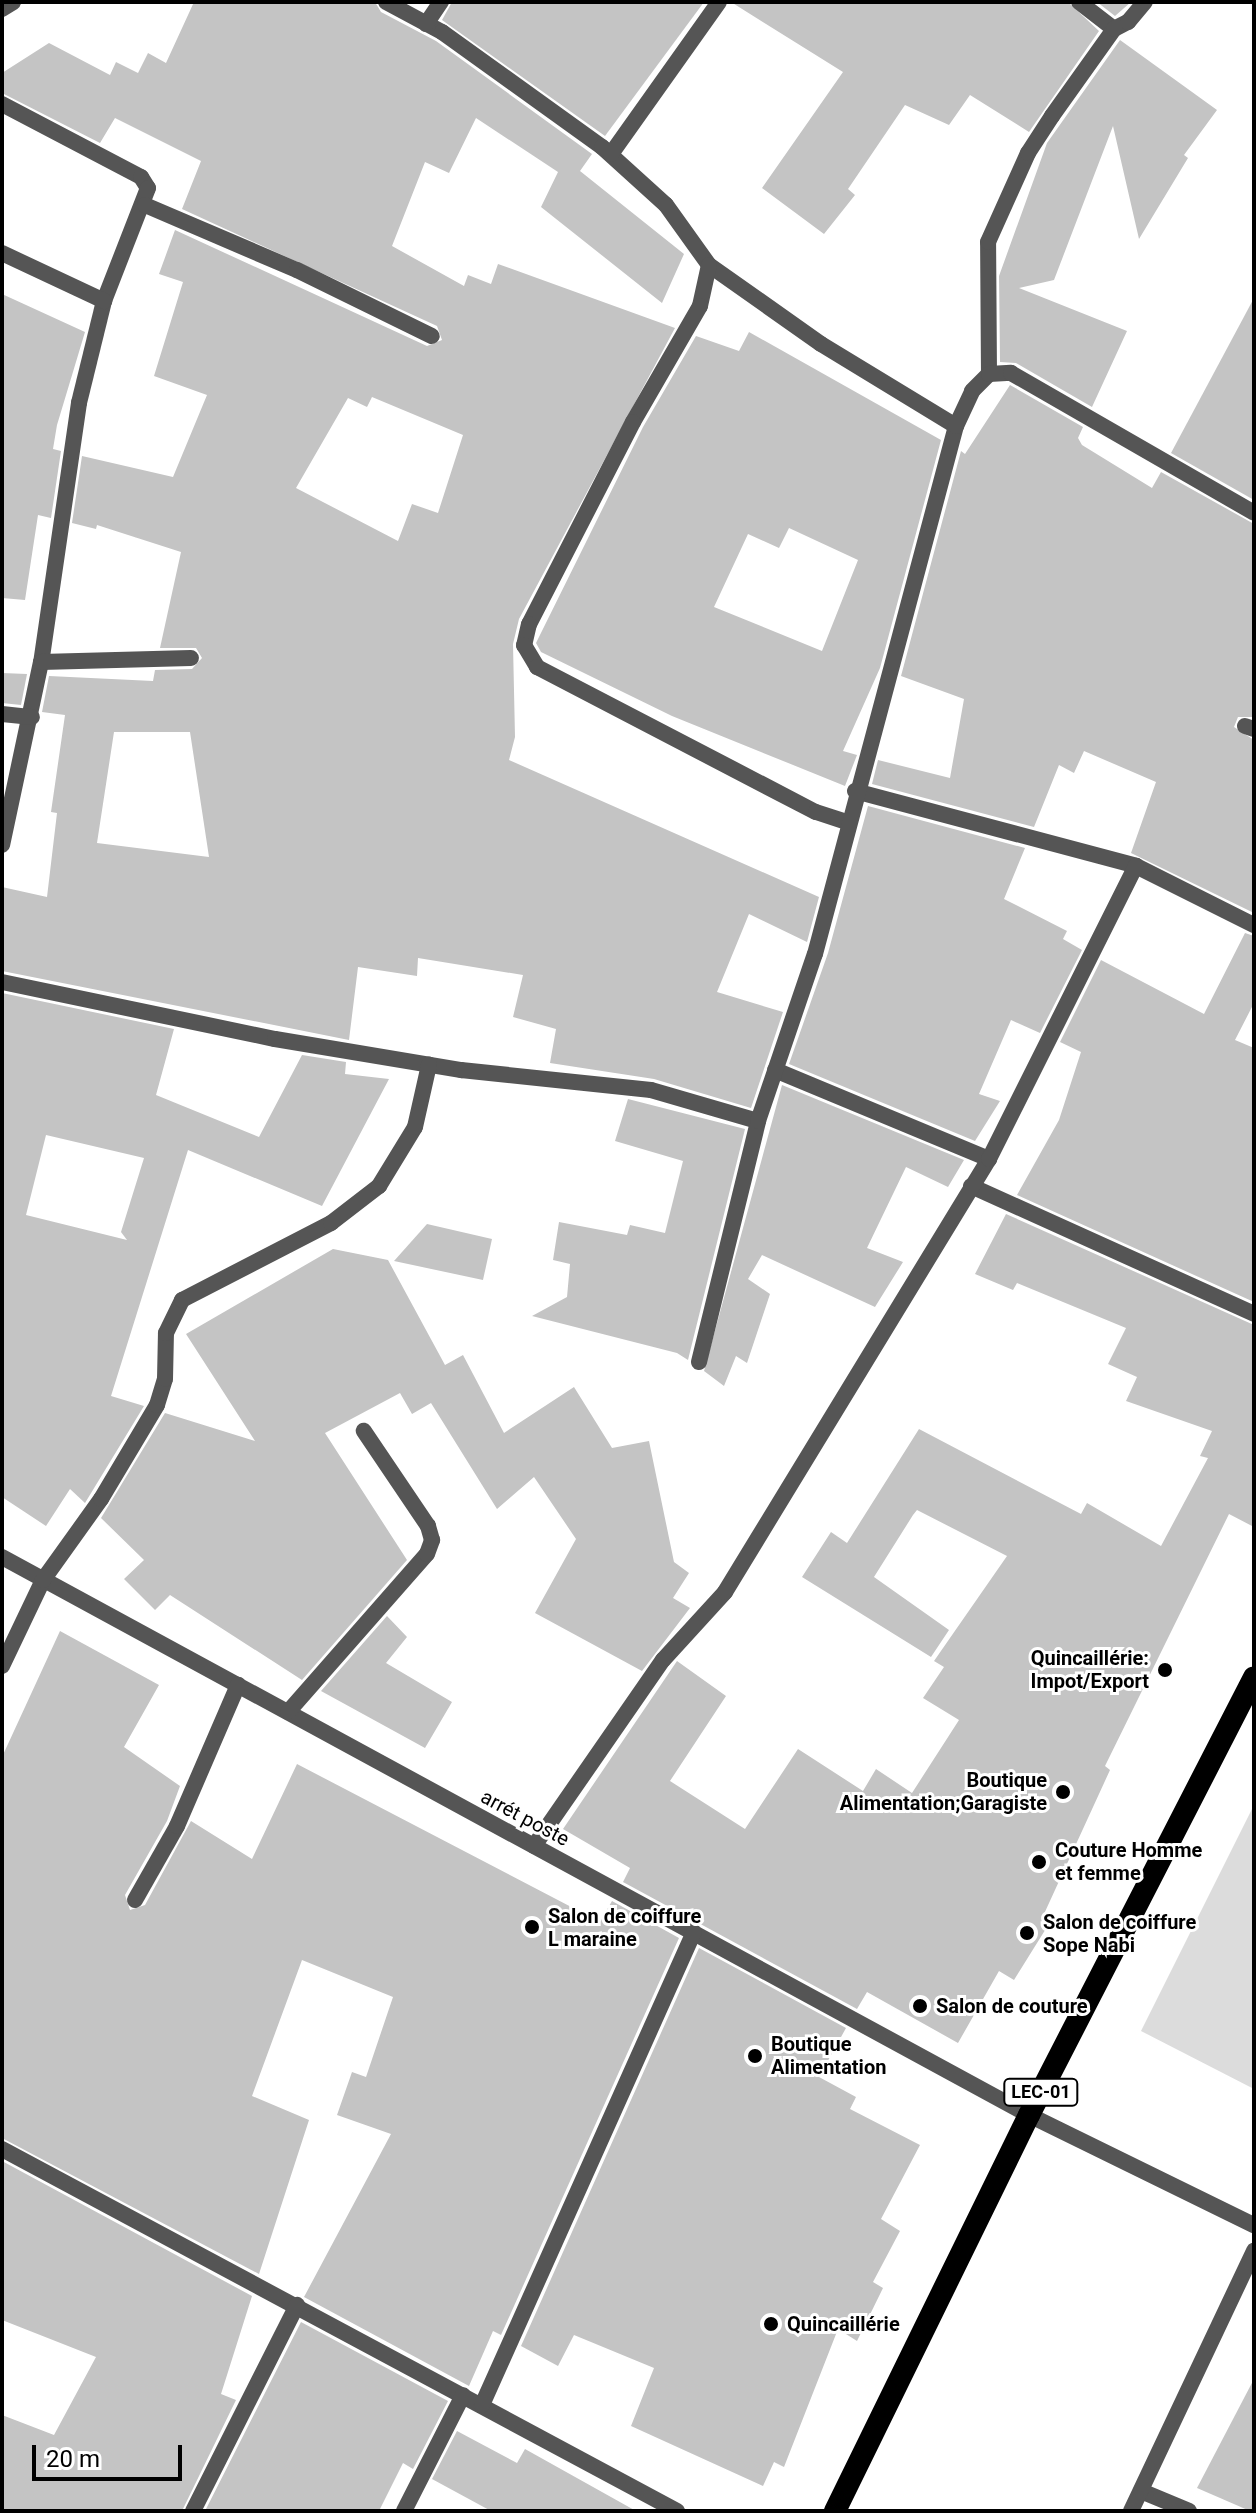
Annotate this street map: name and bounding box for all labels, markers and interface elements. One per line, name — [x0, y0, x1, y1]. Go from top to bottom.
place label: Quincaillérie: Impot/Export — [1031, 1646, 1149, 1693]
marker: Quincaillérie: Impot/Export — [1156, 1661, 1174, 1679]
place label: Boutique Alimentation;Garagiste — [840, 1768, 1047, 1815]
marker: Boutique Alimentation;Garagiste — [1054, 1783, 1072, 1801]
street label: arrét poste — [477, 1785, 573, 1851]
place label: Couture Homme et femme — [1055, 1838, 1202, 1885]
marker: Couture Homme et femme — [1030, 1853, 1048, 1871]
place label: Salon de coiffure L maraine — [548, 1904, 701, 1951]
place label: Salon de coiffure Sope Nabi — [1043, 1910, 1196, 1957]
marker: Salon de coiffure L maraine — [523, 1918, 541, 1936]
marker: Salon de coiffure Sope Nabi — [1018, 1924, 1036, 1942]
place label: Salon de couture — [936, 1994, 1088, 2018]
marker: Salon de couture — [911, 1997, 929, 2015]
place label: Boutique Alimentation — [771, 2032, 886, 2079]
marker: Boutique Alimentation — [746, 2047, 764, 2065]
road number: LEC-01 — [1003, 2078, 1079, 2106]
place label: Quincaillérie — [787, 2312, 900, 2336]
marker: Quincaillérie — [762, 2315, 780, 2333]
scale bar — [36, 2429, 186, 2479]
text: 20 m — [46, 2445, 100, 2473]

